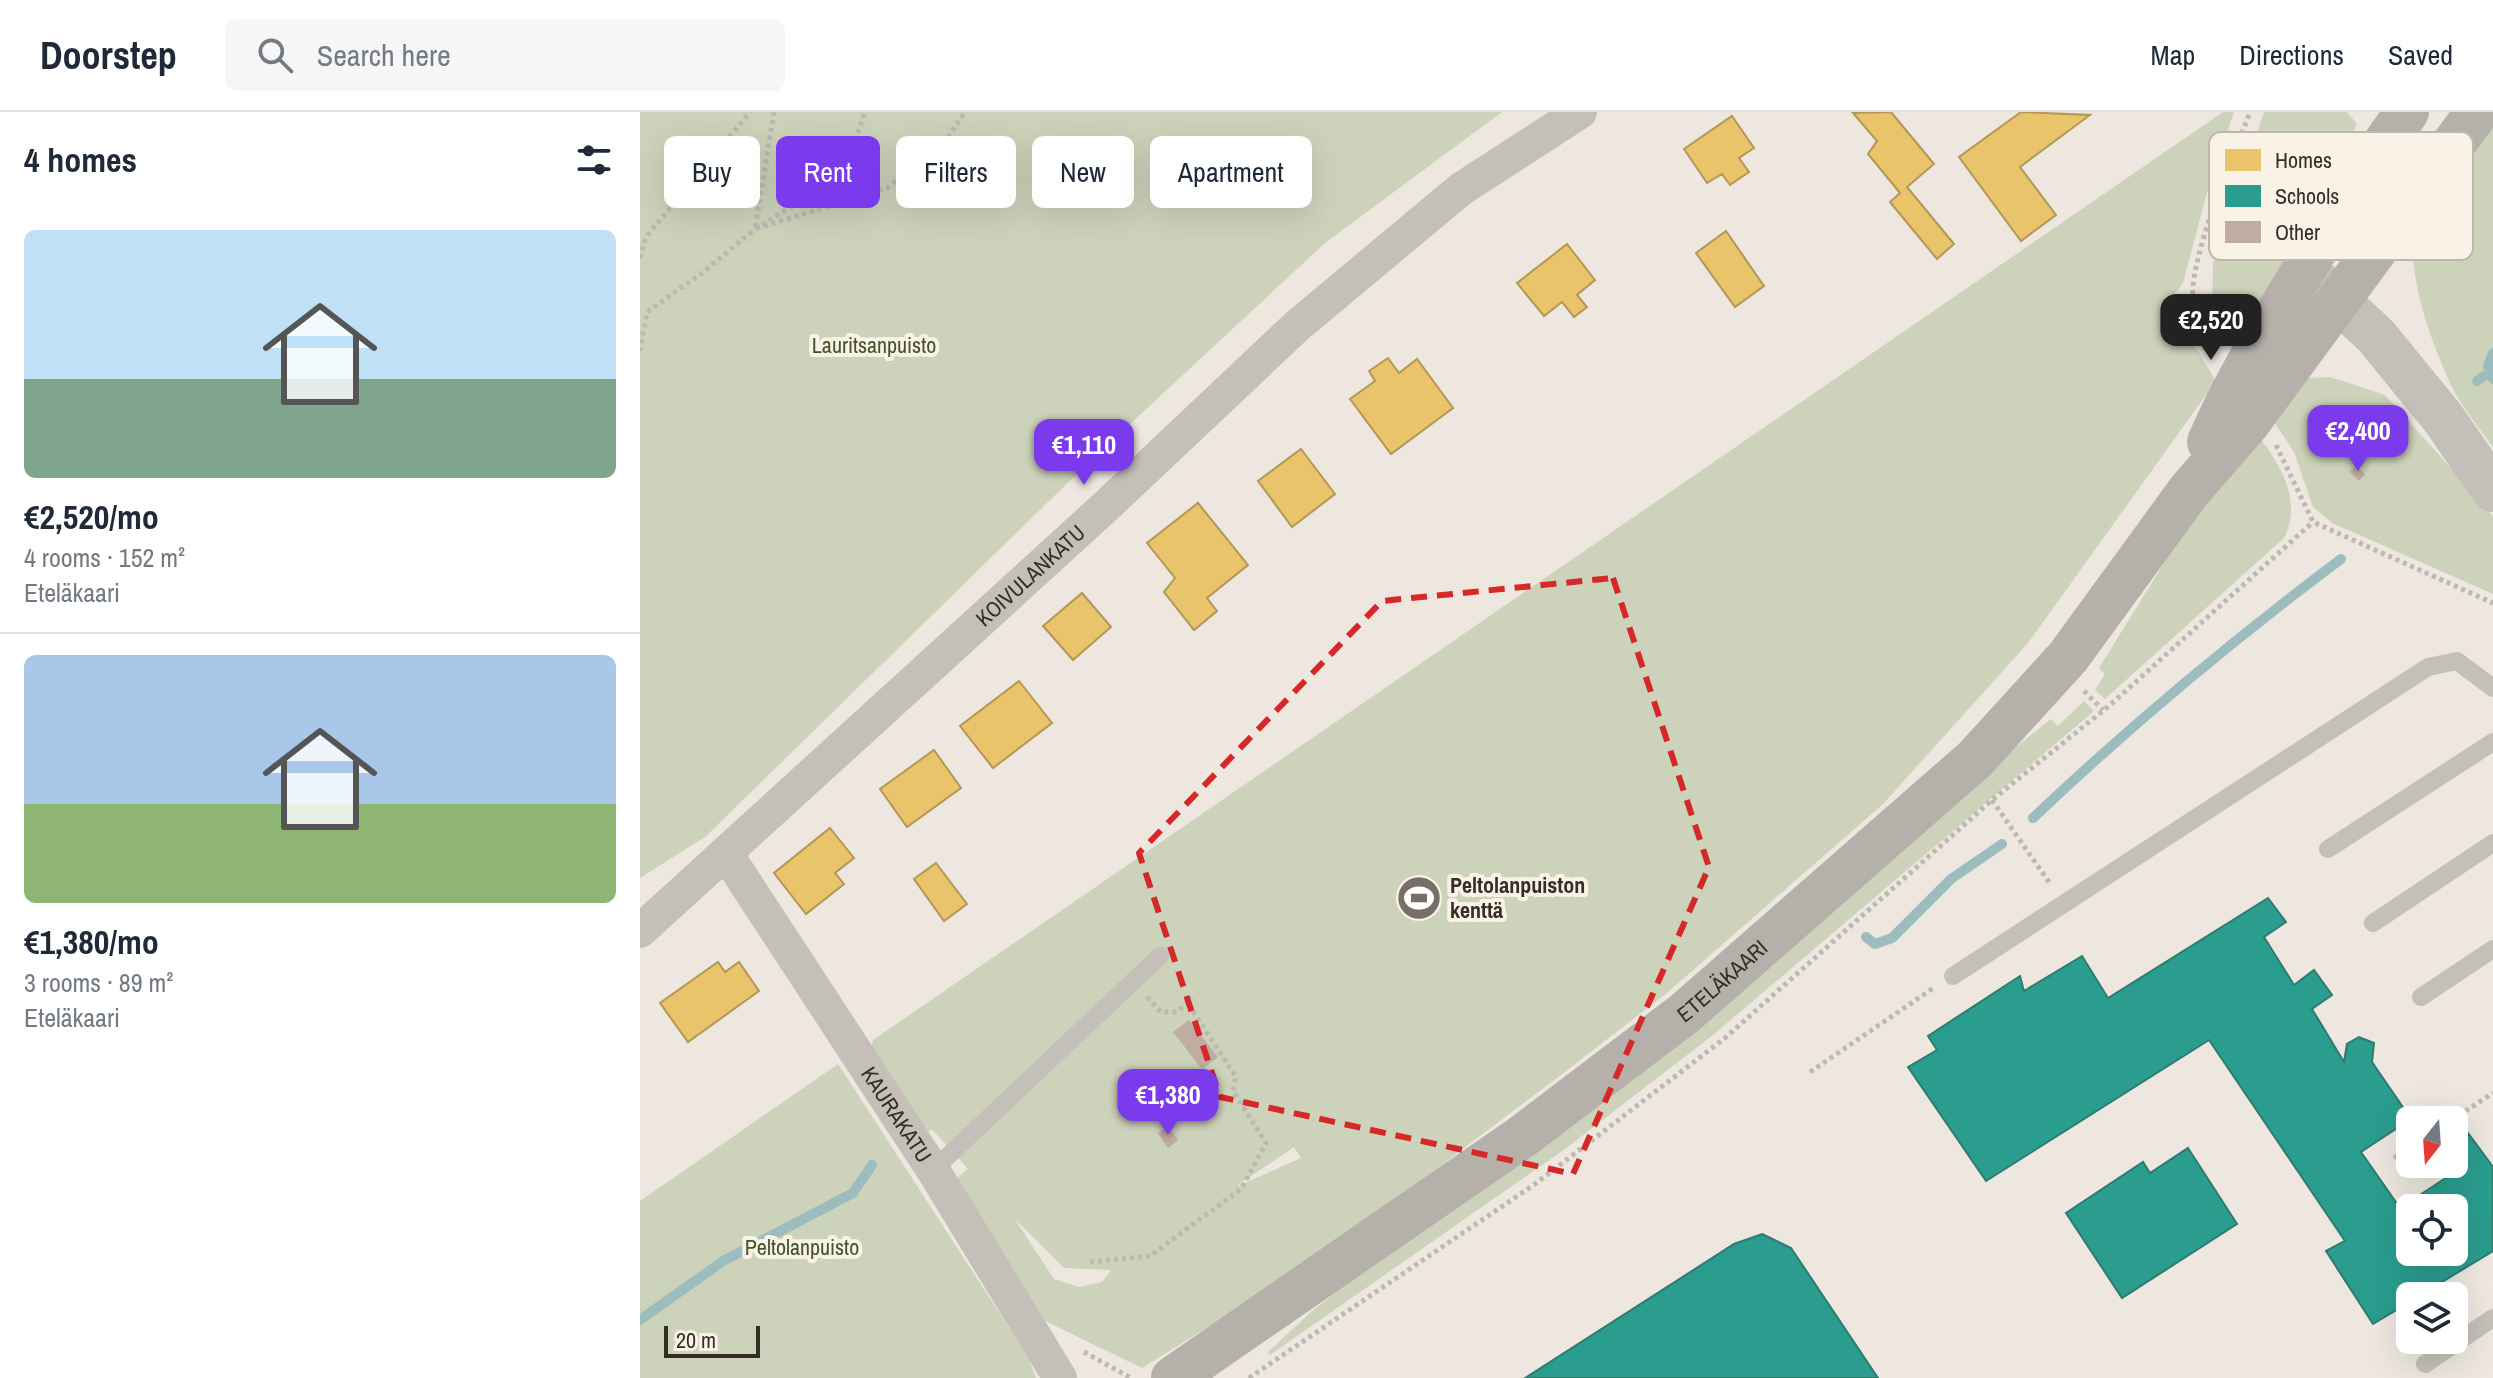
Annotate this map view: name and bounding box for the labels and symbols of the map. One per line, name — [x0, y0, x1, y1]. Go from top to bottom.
legend — [2209, 132, 2473, 260]
text: Homes — [2275, 145, 2332, 175]
text: Schools — [2275, 181, 2339, 211]
text: Other — [2275, 217, 2320, 247]
pin: €2,520 — [2146, 294, 2276, 362]
park label: Lauritsanpuisto — [812, 330, 936, 360]
pin: €2,400 — [2293, 405, 2423, 473]
pin: €1,110 — [1019, 419, 1149, 487]
street label: KOIVULANKATU — [969, 518, 1091, 633]
place label: Peltolanpuiston kenttä — [1450, 870, 1585, 925]
sports icon: Peltolanpuiston kenttä — [1395, 874, 1443, 922]
street label: ETELÄKAARI — [1671, 933, 1774, 1029]
street label: KAURAKATU — [854, 1061, 939, 1168]
pin: €1,380 — [1103, 1069, 1233, 1137]
north arrow — [2396, 1106, 2468, 1178]
park label: Peltolanpuisto — [745, 1232, 859, 1262]
scale bar — [664, 1322, 760, 1358]

